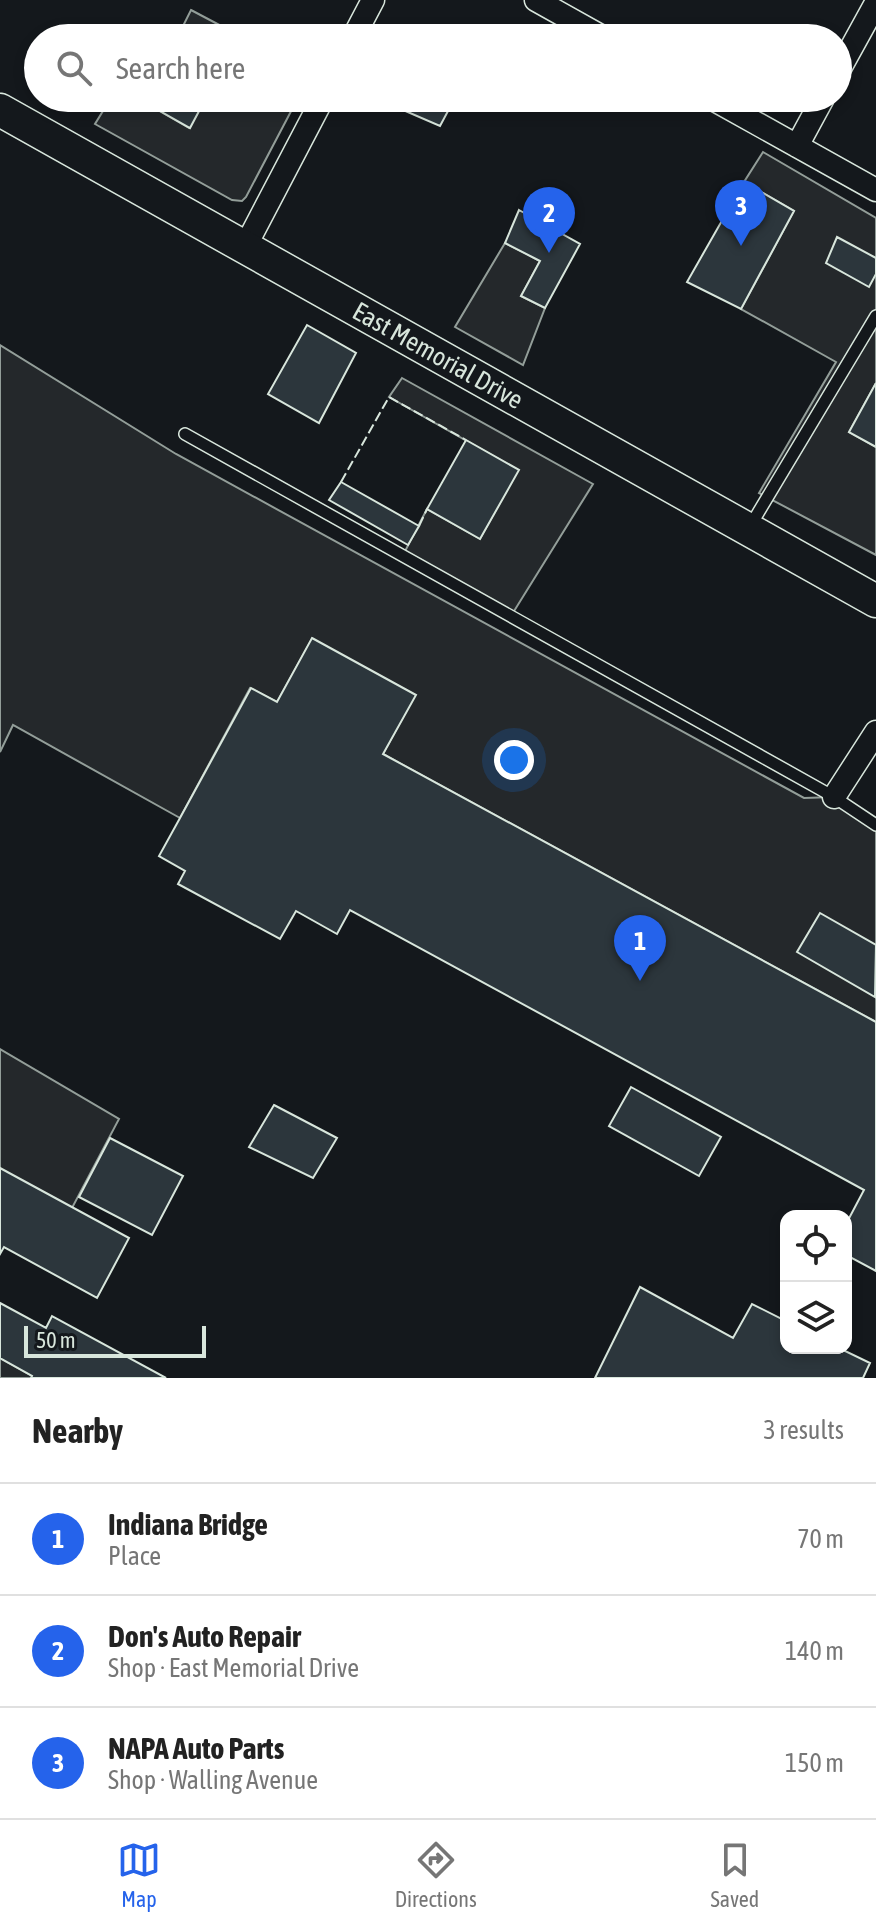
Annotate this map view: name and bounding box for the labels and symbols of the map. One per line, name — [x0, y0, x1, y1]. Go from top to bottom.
pin: 3 — [715, 180, 767, 246]
pin: 2 — [523, 187, 575, 253]
street label: East Memorial Drive — [348, 296, 528, 415]
your location — [494, 740, 534, 780]
pin: 1 — [614, 915, 666, 981]
scale bar — [24, 1322, 206, 1358]

